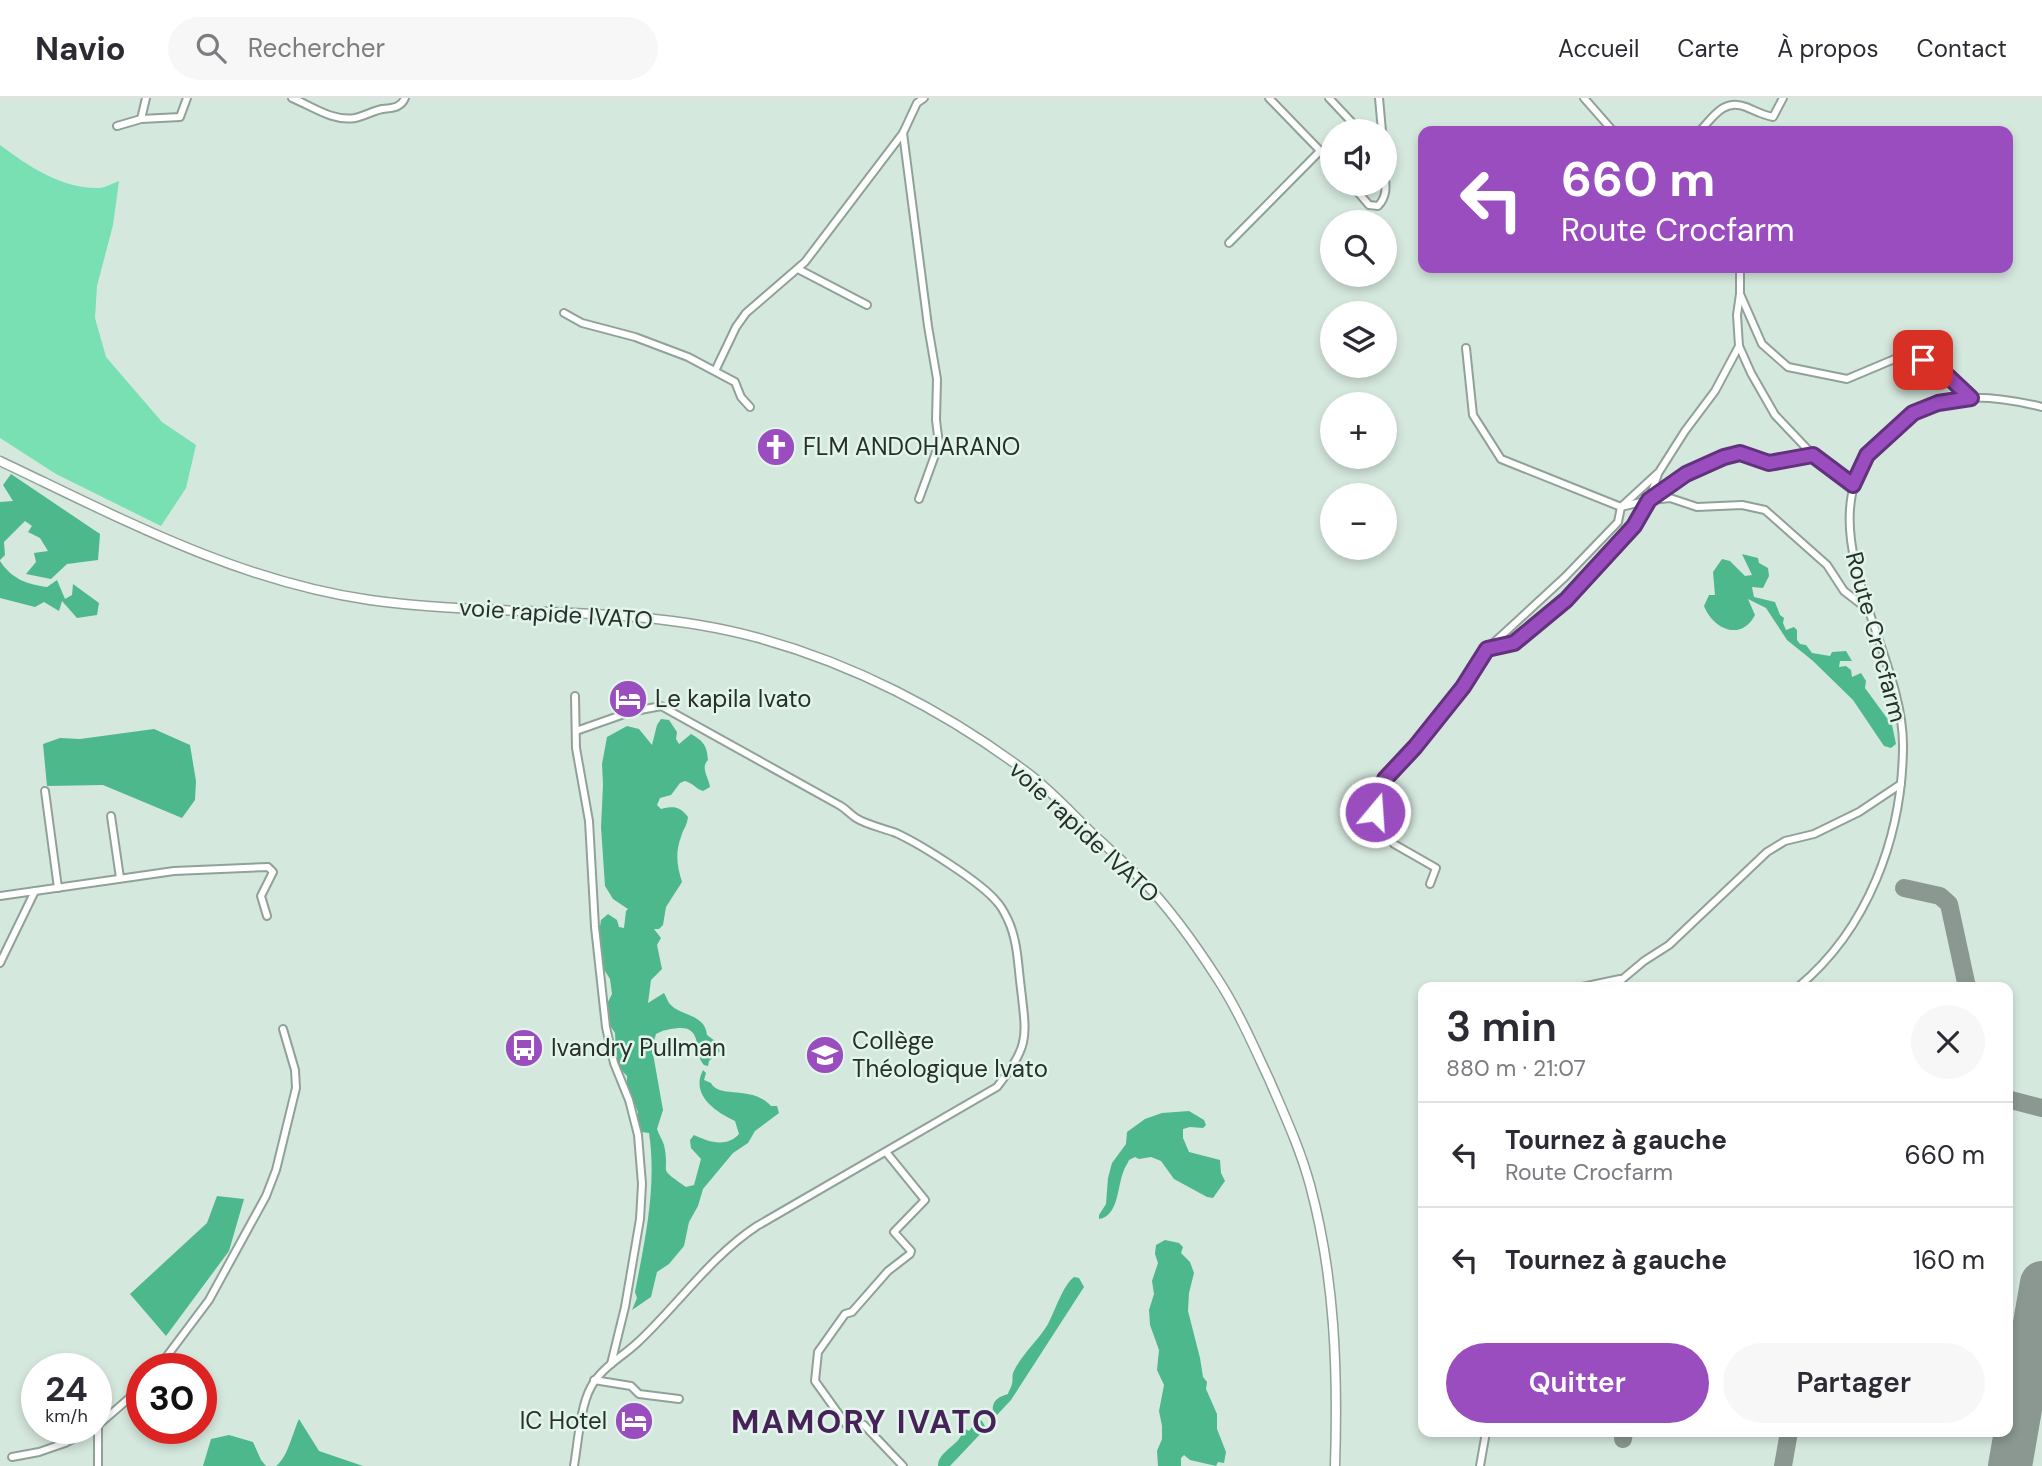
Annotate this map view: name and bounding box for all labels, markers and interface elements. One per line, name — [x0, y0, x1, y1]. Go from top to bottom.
search box — [168, 17, 658, 80]
text: Navio — [35, 27, 126, 70]
icon: search — [192, 29, 230, 67]
text: Rechercher — [248, 31, 385, 65]
text: Accueil — [1558, 33, 1639, 64]
text: Carte — [1677, 33, 1739, 64]
text: À propos — [1777, 33, 1879, 64]
text: Contact — [1917, 33, 2007, 64]
map controls — [1320, 119, 1397, 560]
button: sound — [1320, 119, 1397, 196]
text: 660 m — [1561, 147, 1715, 211]
icon: left — [1446, 154, 1537, 245]
text: Route Crocfarm — [1561, 209, 1795, 251]
button: search — [1320, 210, 1397, 287]
button: layers — [1320, 301, 1397, 378]
pin — [1893, 330, 1953, 390]
icon: arrive — [1904, 341, 1942, 379]
button: + — [1320, 392, 1397, 469]
church icon: FLM ANDOHARANO — [755, 426, 797, 468]
place label: FLM ANDOHARANO — [803, 431, 1020, 462]
button: − — [1320, 483, 1397, 560]
street label: Route Crocfarm — [1839, 548, 1914, 725]
street label: voie rapide IVATO — [458, 591, 654, 636]
hotel icon: Le kapila Ivato — [607, 678, 649, 720]
place label: Le kapila Ivato — [655, 683, 811, 714]
street label: voie rapide IVATO — [1003, 754, 1166, 909]
position arrow — [1338, 775, 1412, 849]
text: 3 min — [1446, 999, 1557, 1054]
button: close — [1911, 1005, 1985, 1079]
place label: Collège Théologique Ivato — [852, 1025, 1048, 1084]
bus stop icon: Ivandry Pullman — [503, 1027, 545, 1069]
place label: Ivandry Pullman — [551, 1032, 726, 1063]
school or university icon: Collège Théologique Ivato — [804, 1034, 846, 1076]
text: 880 m · 21:07 — [1446, 1053, 1586, 1083]
text: Tournez à gauche — [1505, 1123, 1727, 1157]
icon: left — [1446, 1136, 1484, 1174]
text: 660 m — [1904, 1138, 1985, 1172]
text: Route Crocfarm — [1505, 1157, 1673, 1187]
icon: left — [1446, 1241, 1484, 1279]
text: Tournez à gauche — [1505, 1243, 1727, 1277]
text: 160 m — [1913, 1243, 1985, 1277]
button: Quitter — [1446, 1343, 1709, 1423]
button: Partager — [1723, 1343, 1985, 1423]
speed limit sign: 30 — [126, 1353, 217, 1444]
text: 24 — [45, 1366, 88, 1412]
hotel icon: IC Hotel — [613, 1400, 655, 1442]
district label: MAMORY IVATO — [731, 1401, 999, 1443]
text: km/h — [45, 1404, 88, 1428]
place label: IC Hotel — [520, 1405, 607, 1436]

